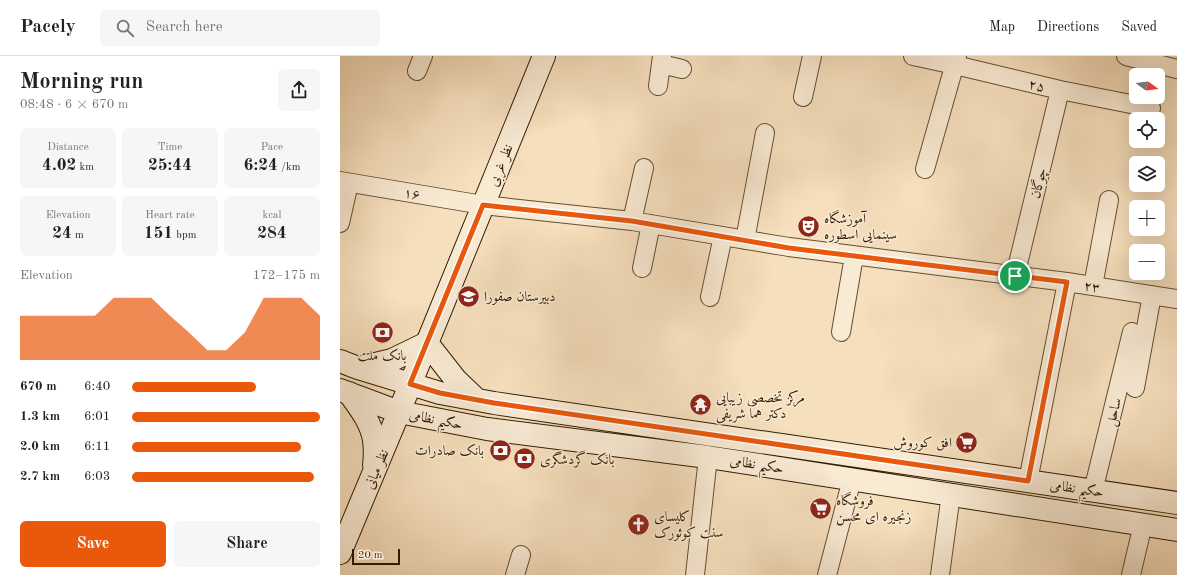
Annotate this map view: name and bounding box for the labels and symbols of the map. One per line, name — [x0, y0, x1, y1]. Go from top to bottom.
north arrow — [1129, 68, 1165, 104]
street label: ۲۵ — [1027, 77, 1046, 95]
street label: نظر غربی — [486, 142, 518, 189]
street label: چوگان — [1027, 166, 1051, 200]
street label: ۱۶ — [403, 186, 421, 202]
place label: آموزشگاه سینمایی اسطوره — [824, 209, 897, 244]
theatre icon: آموزشگاه سینمایی اسطوره — [796, 213, 822, 239]
pin — [998, 259, 1032, 293]
street label: ۲۳ — [1083, 279, 1101, 295]
school or university icon: دبیرستان صفورا — [455, 283, 481, 309]
place label: دبیرستان صفورا — [484, 290, 556, 305]
bank icon: بانک ملت — [369, 320, 395, 346]
place label: بانک ملت — [358, 348, 407, 364]
place label: مرکز تخصصی زیبایی دکتر هما شریفی — [716, 390, 805, 424]
temple icon: مرکز تخصصی زیبایی دکتر هما شریفی — [687, 392, 713, 418]
street label: ساحل — [1104, 397, 1127, 429]
street label: حکیم نظامی — [407, 407, 464, 438]
supermarket icon: افق کوروش — [954, 429, 980, 455]
place label: افق کوروش — [893, 436, 952, 451]
bank icon: بانک صادرات — [487, 437, 513, 463]
place label: بانک صادرات — [415, 443, 484, 459]
bank icon: بانک گردشگری — [512, 446, 538, 472]
street label: نظر میانی — [362, 447, 393, 492]
place label: بانک گردشگری — [540, 450, 615, 469]
street label: حکیم نظامی — [728, 453, 785, 482]
street label: حکیم نظامی — [1048, 477, 1105, 506]
place label: فروشگاه زنجیره ای محسن — [836, 491, 911, 526]
supermarket icon: فروشگاه زنجیره ای محسن — [808, 495, 834, 521]
place label: کلیسای سنت کوئورک — [654, 509, 724, 541]
church icon: کلیسای سنت کوئورک — [626, 511, 652, 537]
scale bar — [352, 547, 400, 566]

